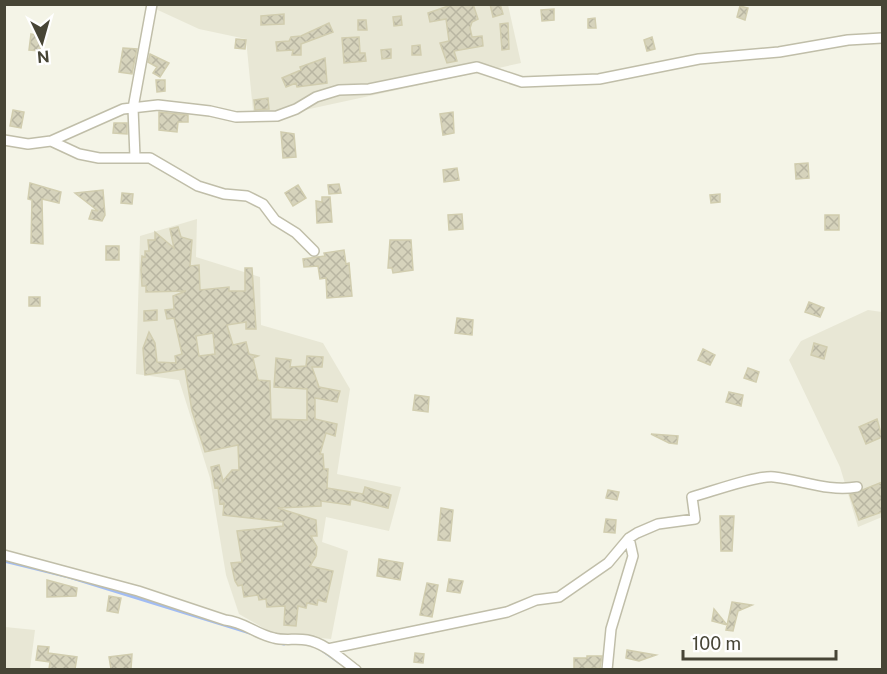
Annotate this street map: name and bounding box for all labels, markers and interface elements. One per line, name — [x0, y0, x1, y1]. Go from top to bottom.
north arrow — [12, 12, 72, 72]
text: N — [36, 46, 50, 66]
scale bar — [683, 623, 836, 661]
text: 100 m — [692, 633, 741, 654]

